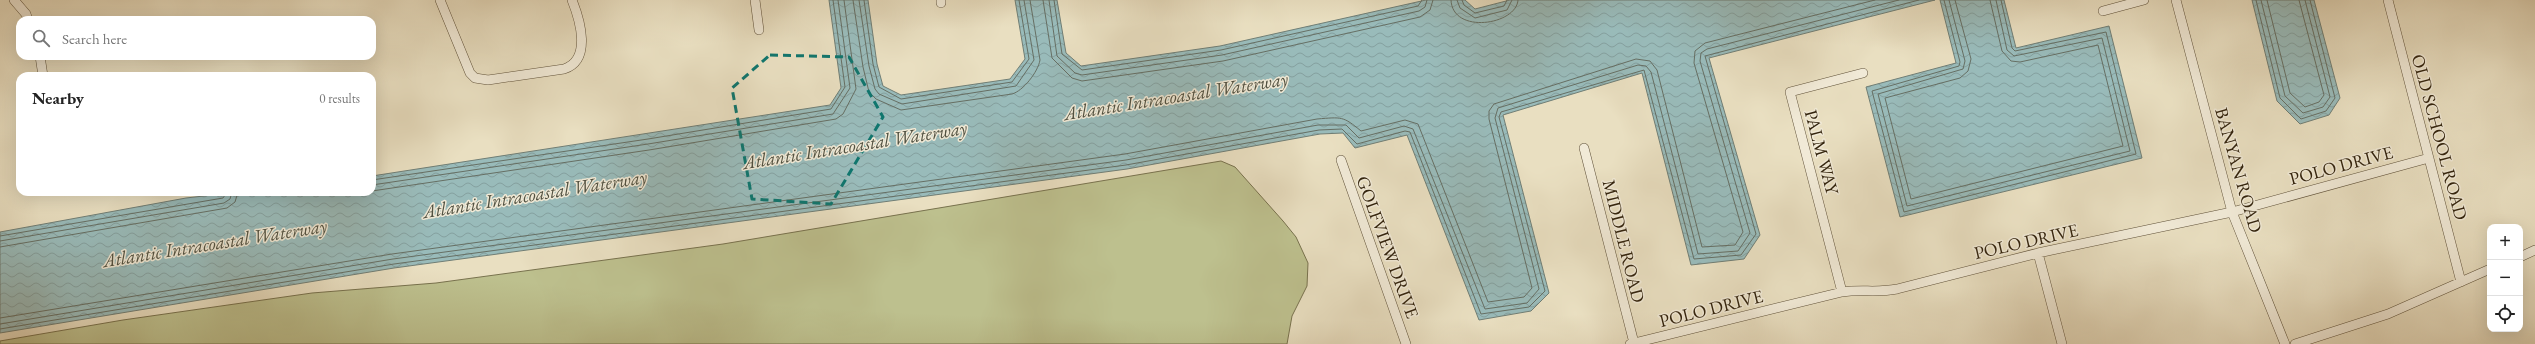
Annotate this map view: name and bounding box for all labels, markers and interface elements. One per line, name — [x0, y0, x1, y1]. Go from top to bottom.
search box — [16, 16, 376, 60]
icon: search — [30, 27, 52, 49]
text: Search here — [62, 29, 127, 48]
street label: OLD SCHOOL ROAD — [2407, 52, 2473, 222]
water label: Atlantic Intracoastal Waterway — [1060, 66, 1290, 126]
text: Nearby — [32, 87, 84, 109]
text: 0 results — [319, 90, 360, 107]
street label: BANYAN ROAD — [2210, 105, 2268, 235]
street label: PALM WAY — [1800, 107, 1845, 198]
water label: Atlantic Intracoastal Waterway — [739, 115, 969, 175]
street label: POLO DRIVE — [2287, 140, 2395, 190]
water label: Atlantic Intracoastal Waterway — [419, 164, 649, 224]
street label: GOLFVIEW DRIVE — [1352, 173, 1424, 321]
street label: MIDDLE ROAD — [1598, 177, 1650, 305]
water label: Atlantic Intracoastal Waterway — [99, 213, 329, 273]
street label: POLO DRIVE — [1972, 218, 2080, 264]
map controls — [2487, 224, 2523, 332]
button: + — [2487, 224, 2523, 260]
button: − — [2487, 260, 2523, 296]
street label: POLO DRIVE — [1657, 284, 1765, 332]
button: locate — [2487, 296, 2523, 332]

